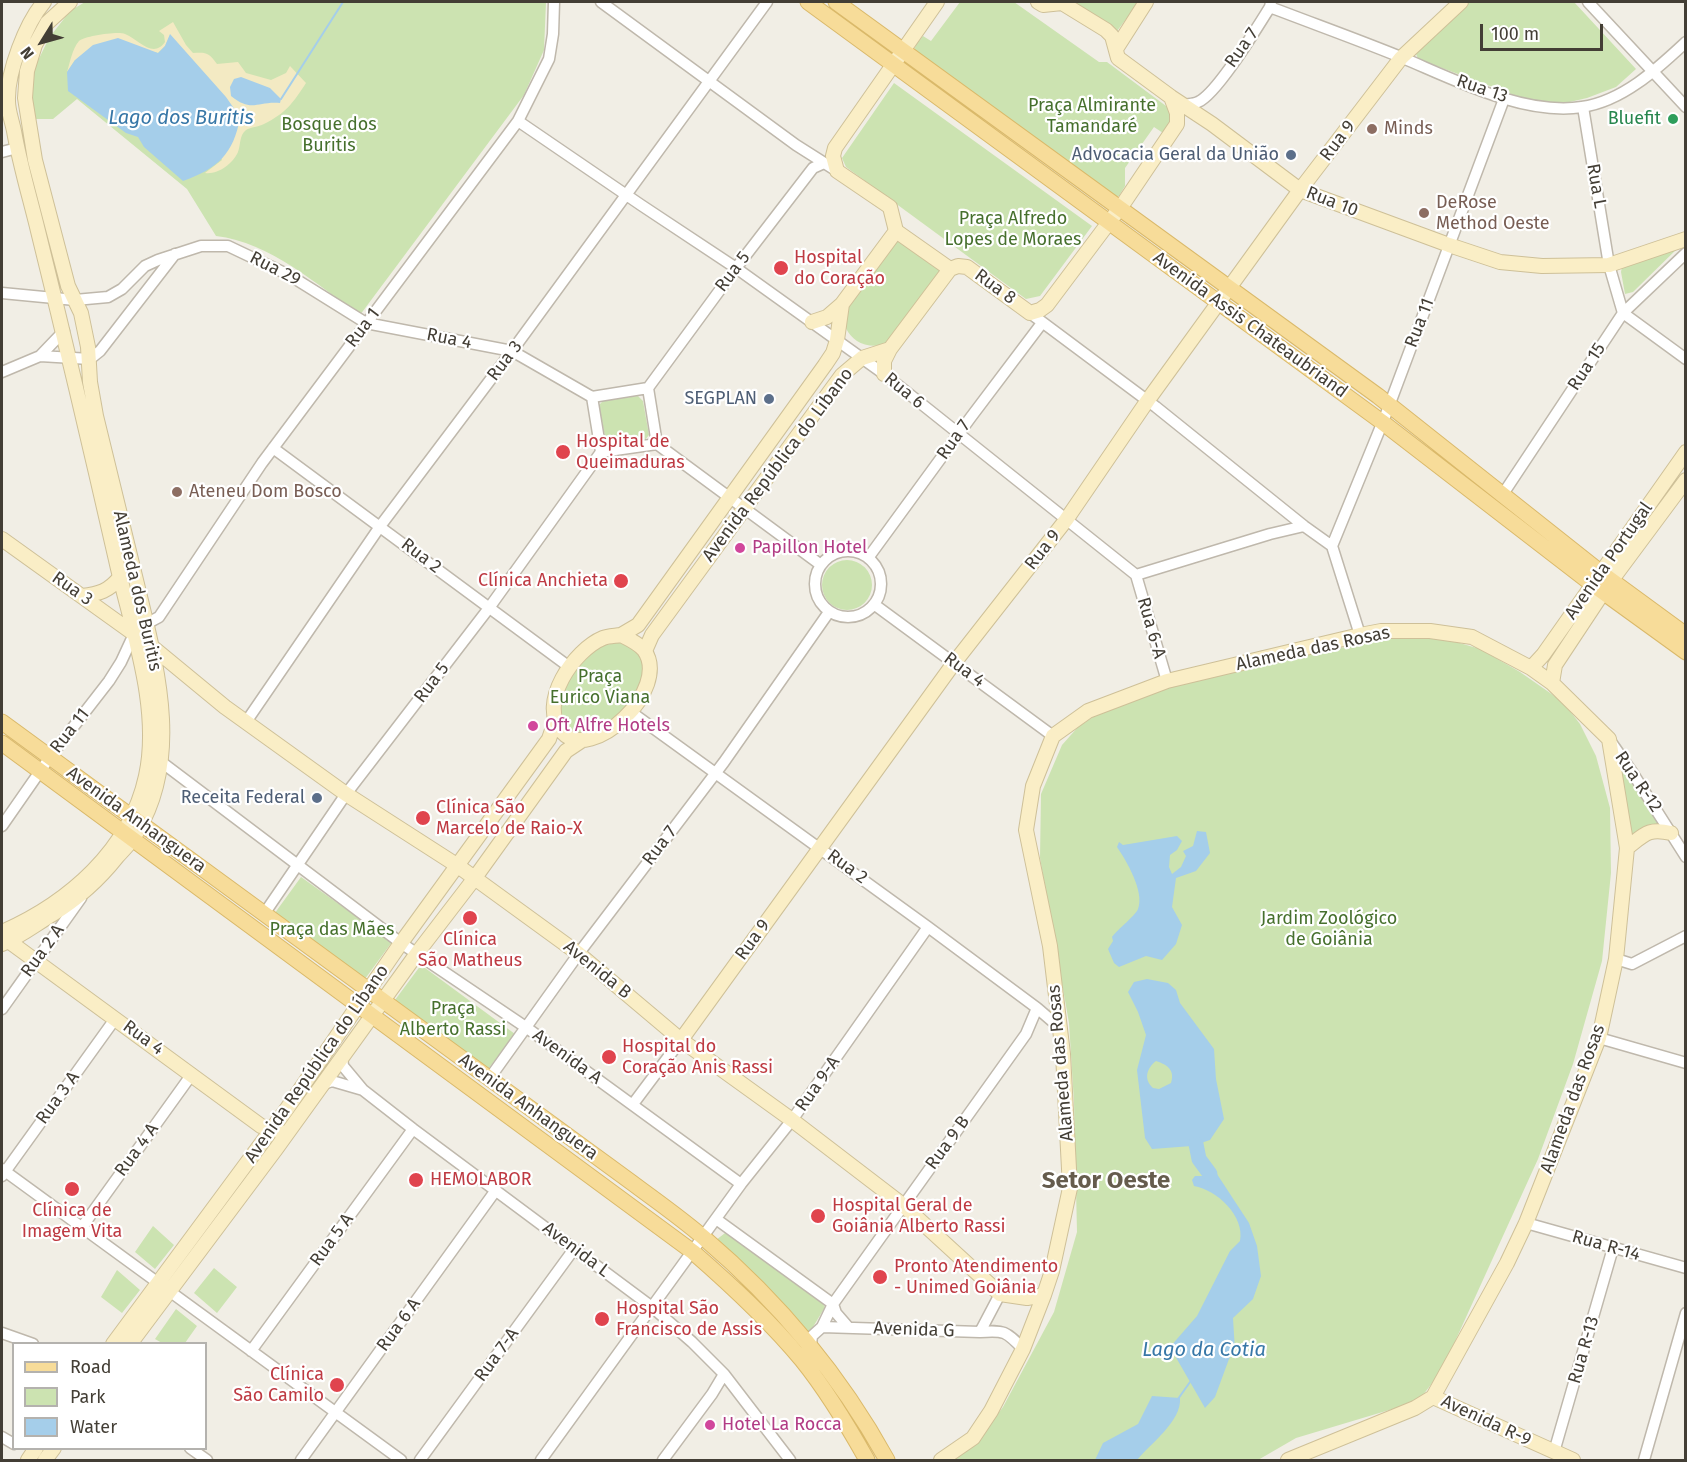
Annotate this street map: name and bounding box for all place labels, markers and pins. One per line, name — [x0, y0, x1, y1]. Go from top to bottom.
place label: Bluefit — [1608, 108, 1661, 130]
marker: Bluefit — [1666, 112, 1680, 126]
place label: Minds — [1384, 118, 1433, 140]
marker: Minds — [1365, 122, 1379, 136]
place label: Advocacia Geral da União — [1072, 144, 1279, 166]
marker: Advocacia Geral da União — [1284, 148, 1298, 162]
place label: DeRose Method Oeste — [1436, 192, 1550, 234]
marker: DeRose Method Oeste — [1417, 206, 1431, 220]
place label: Hospital do Coração — [794, 247, 885, 290]
marker: Hospital do Coração — [772, 259, 790, 277]
place label: SEGPLAN — [684, 388, 757, 410]
marker: SEGPLAN — [762, 392, 776, 406]
place label: Hospital de Queimaduras — [576, 431, 685, 474]
marker: Hospital de Queimaduras — [554, 443, 572, 461]
place label: Ateneu Dom Bosco — [189, 481, 342, 503]
marker: Ateneu Dom Bosco — [170, 485, 184, 499]
place label: Papillon Hotel — [752, 537, 867, 559]
marker: Papillon Hotel — [733, 541, 747, 555]
place label: Clínica Anchieta — [478, 570, 608, 592]
marker: Clínica Anchieta — [612, 572, 630, 590]
place label: Oft Alfre Hotels — [545, 715, 670, 737]
marker: Oft Alfre Hotels — [526, 719, 540, 733]
place label: Receita Federal — [181, 787, 305, 809]
marker: Receita Federal — [310, 791, 324, 805]
place label: Clínica São Marcelo de Raio-X — [436, 797, 583, 840]
marker: Clínica São Marcelo de Raio-X — [414, 809, 432, 827]
marker: Clínica São Matheus — [461, 909, 479, 927]
place label: Clínica São Matheus — [418, 929, 522, 972]
place label: Hospital do Coração Anis Rassi — [622, 1036, 773, 1078]
marker: Hospital do Coração Anis Rassi — [600, 1048, 618, 1066]
place label: HEMOLABOR — [430, 1169, 532, 1191]
marker: HEMOLABOR — [407, 1171, 425, 1189]
marker: Clínica de Imagem Vita — [63, 1180, 81, 1198]
place label: Hospital Geral de Goiânia Alberto Rassi — [832, 1195, 1006, 1238]
place label: Clínica de Imagem Vita — [22, 1200, 122, 1242]
marker: Hospital Geral de Goiânia Alberto Rassi — [809, 1207, 827, 1225]
place label: Pronto Atendimento - Unimed Goiânia — [894, 1256, 1058, 1298]
marker: Pronto Atendimento - Unimed Goiânia — [871, 1268, 889, 1286]
place label: Hospital São Francisco de Assis — [616, 1298, 762, 1340]
marker: Hospital São Francisco de Assis — [593, 1310, 611, 1328]
place label: Clínica São Camilo — [233, 1364, 324, 1406]
marker: Clínica São Camilo — [328, 1376, 346, 1394]
place label: Hotel La Rocca — [722, 1414, 842, 1436]
marker: Hotel La Rocca — [703, 1418, 717, 1432]

